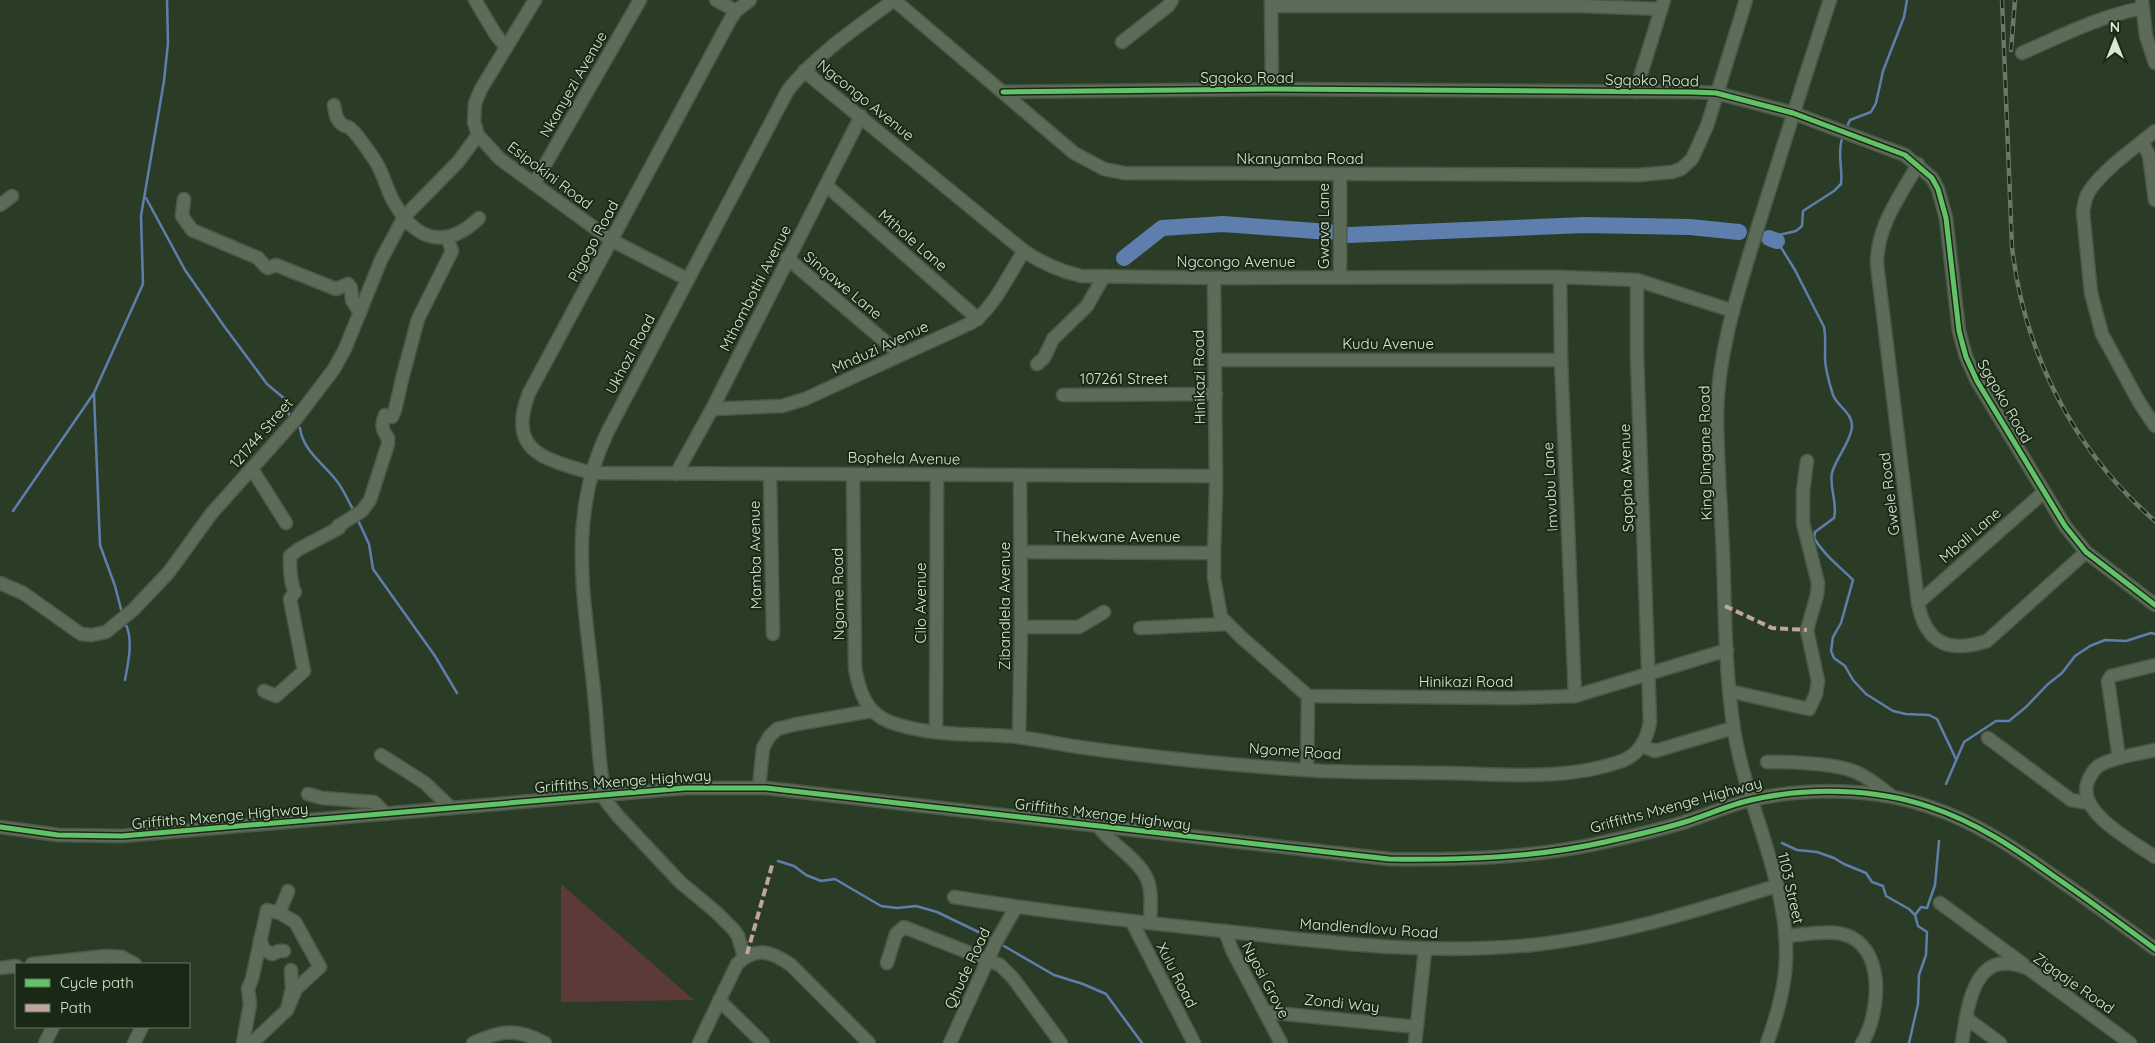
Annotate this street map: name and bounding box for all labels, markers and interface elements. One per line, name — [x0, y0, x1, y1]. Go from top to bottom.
north arrow — [2090, 15, 2140, 65]
text: N — [2110, 18, 2120, 36]
street label: Nkanyezi Avenue — [535, 28, 611, 140]
street label: Ngcongo Avenue — [814, 55, 918, 145]
street label: Sgqoko Road — [1200, 68, 1294, 87]
street label: Sgqoko Road — [1605, 70, 1699, 90]
street label: Esipokini Road — [504, 137, 596, 213]
street label: Nkanyamba Road — [1236, 149, 1364, 168]
street label: Gwava Lane — [1314, 183, 1333, 269]
street label: Pigogo Road — [564, 197, 622, 285]
street label: Mthole Lane — [875, 205, 951, 275]
street label: Mthombothi Avenue — [715, 222, 795, 354]
street label: Sinqawe Lane — [800, 247, 886, 323]
street label: Ngcongo Avenue — [1177, 252, 1296, 271]
street label: Ukhozi Road — [601, 311, 659, 397]
street label: Mnduzi Avenue — [829, 316, 931, 378]
street label: Hinikazi Road — [1189, 330, 1209, 424]
street label: Kudu Avenue — [1342, 334, 1434, 353]
street label: Sgqoko Road — [1973, 356, 2037, 446]
street label: 107261 Street — [1080, 369, 1168, 388]
street label: King Dingane Road — [1694, 385, 1716, 521]
street label: 121744 Street — [225, 394, 297, 472]
street label: Sqopha Avenue — [1615, 423, 1637, 533]
street label: Imvubu Lane — [1538, 442, 1562, 532]
street label: Bophela Avenue — [847, 448, 961, 468]
street label: Gwele Road — [1874, 452, 1904, 536]
street label: Mamba Avenue — [745, 500, 765, 610]
street label: Mbali Lane — [1935, 503, 2005, 567]
street label: Thekwane Avenue — [1053, 527, 1181, 546]
street label: Zibandlela Avenue — [995, 542, 1014, 670]
street label: Ngome Road — [828, 548, 848, 640]
street label: Cilo Avenue — [911, 563, 930, 643]
street label: Hinikazi Road — [1419, 672, 1513, 691]
street label: Ngome Road — [1248, 738, 1342, 764]
street label: Griffiths Mxenge Highway — [534, 765, 712, 797]
street label: Griffiths Mxenge Highway — [1588, 773, 1764, 837]
street label: Griffiths Mxenge Highway — [1014, 794, 1192, 834]
street label: Griffiths Mxenge Highway — [131, 799, 309, 833]
street label: 1103 Street — [1774, 850, 1808, 926]
street label: Mandlendlovu Road — [1299, 914, 1439, 942]
street label: Qhude Road — [940, 924, 994, 1012]
street label: Nyosi Grove — [1238, 938, 1294, 1022]
street label: Xulu Road — [1152, 939, 1202, 1011]
street label: Zigqaje Road — [2030, 948, 2118, 1018]
legend — [15, 963, 190, 1028]
text: Cycle path — [60, 973, 134, 992]
street label: Zondi Way — [1303, 990, 1381, 1016]
text: Path — [60, 998, 92, 1017]

